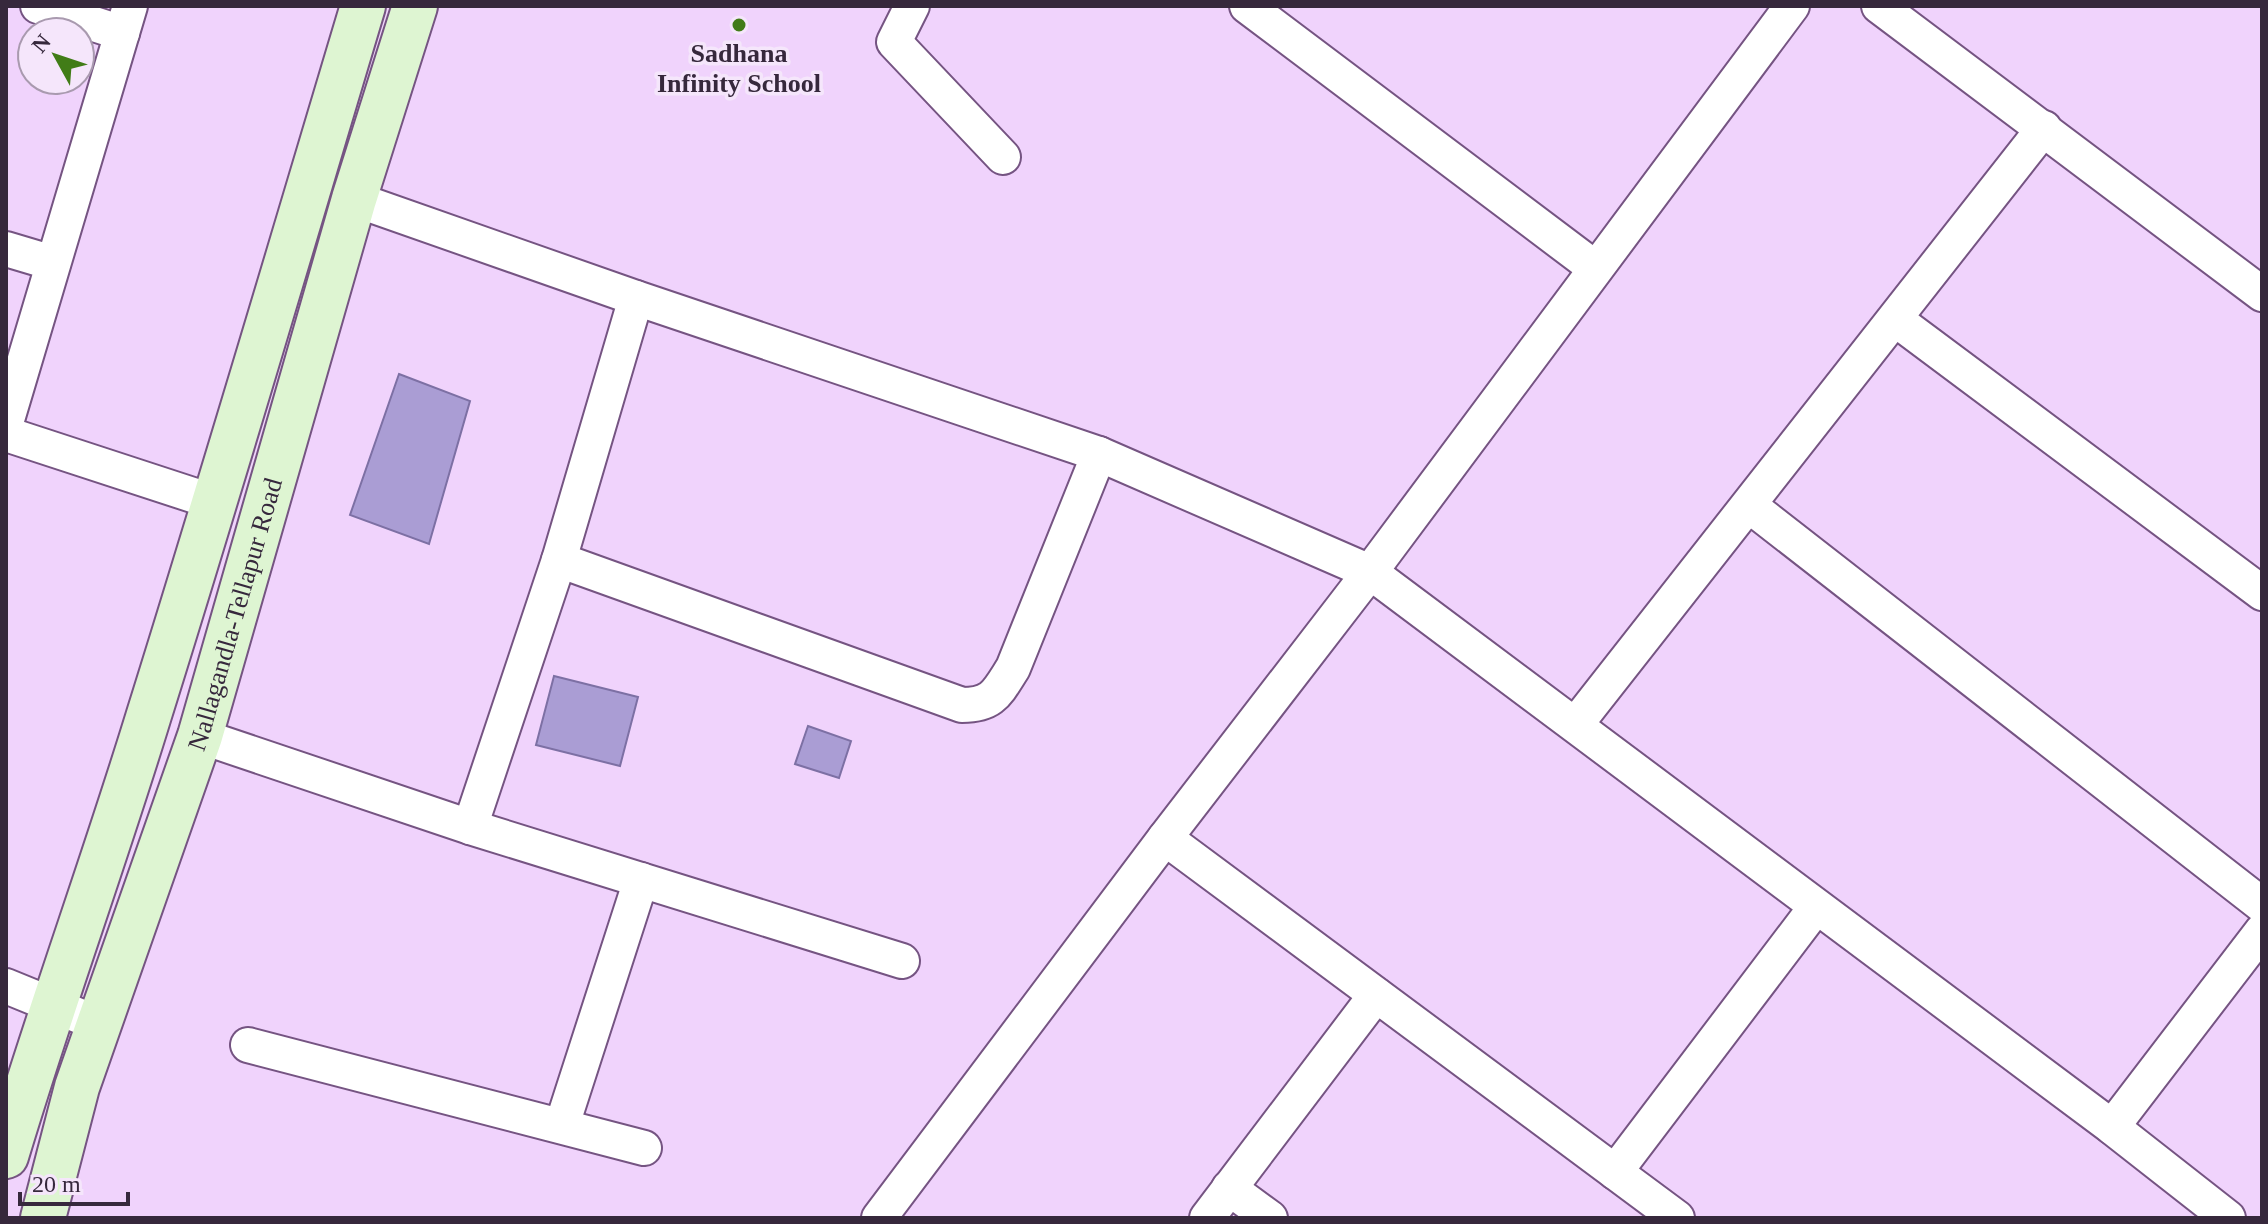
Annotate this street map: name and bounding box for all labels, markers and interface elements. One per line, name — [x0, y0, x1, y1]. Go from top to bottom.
north arrow — [16, 16, 96, 96]
marker: Sadhana Infinity School — [730, 16, 748, 34]
text: N — [26, 29, 56, 58]
place label: Sadhana Infinity School — [657, 39, 821, 98]
street label: Nallagandla-Tellapur Road — [182, 475, 288, 754]
scale bar — [20, 1156, 128, 1206]
text: 20 m — [32, 1171, 81, 1197]

